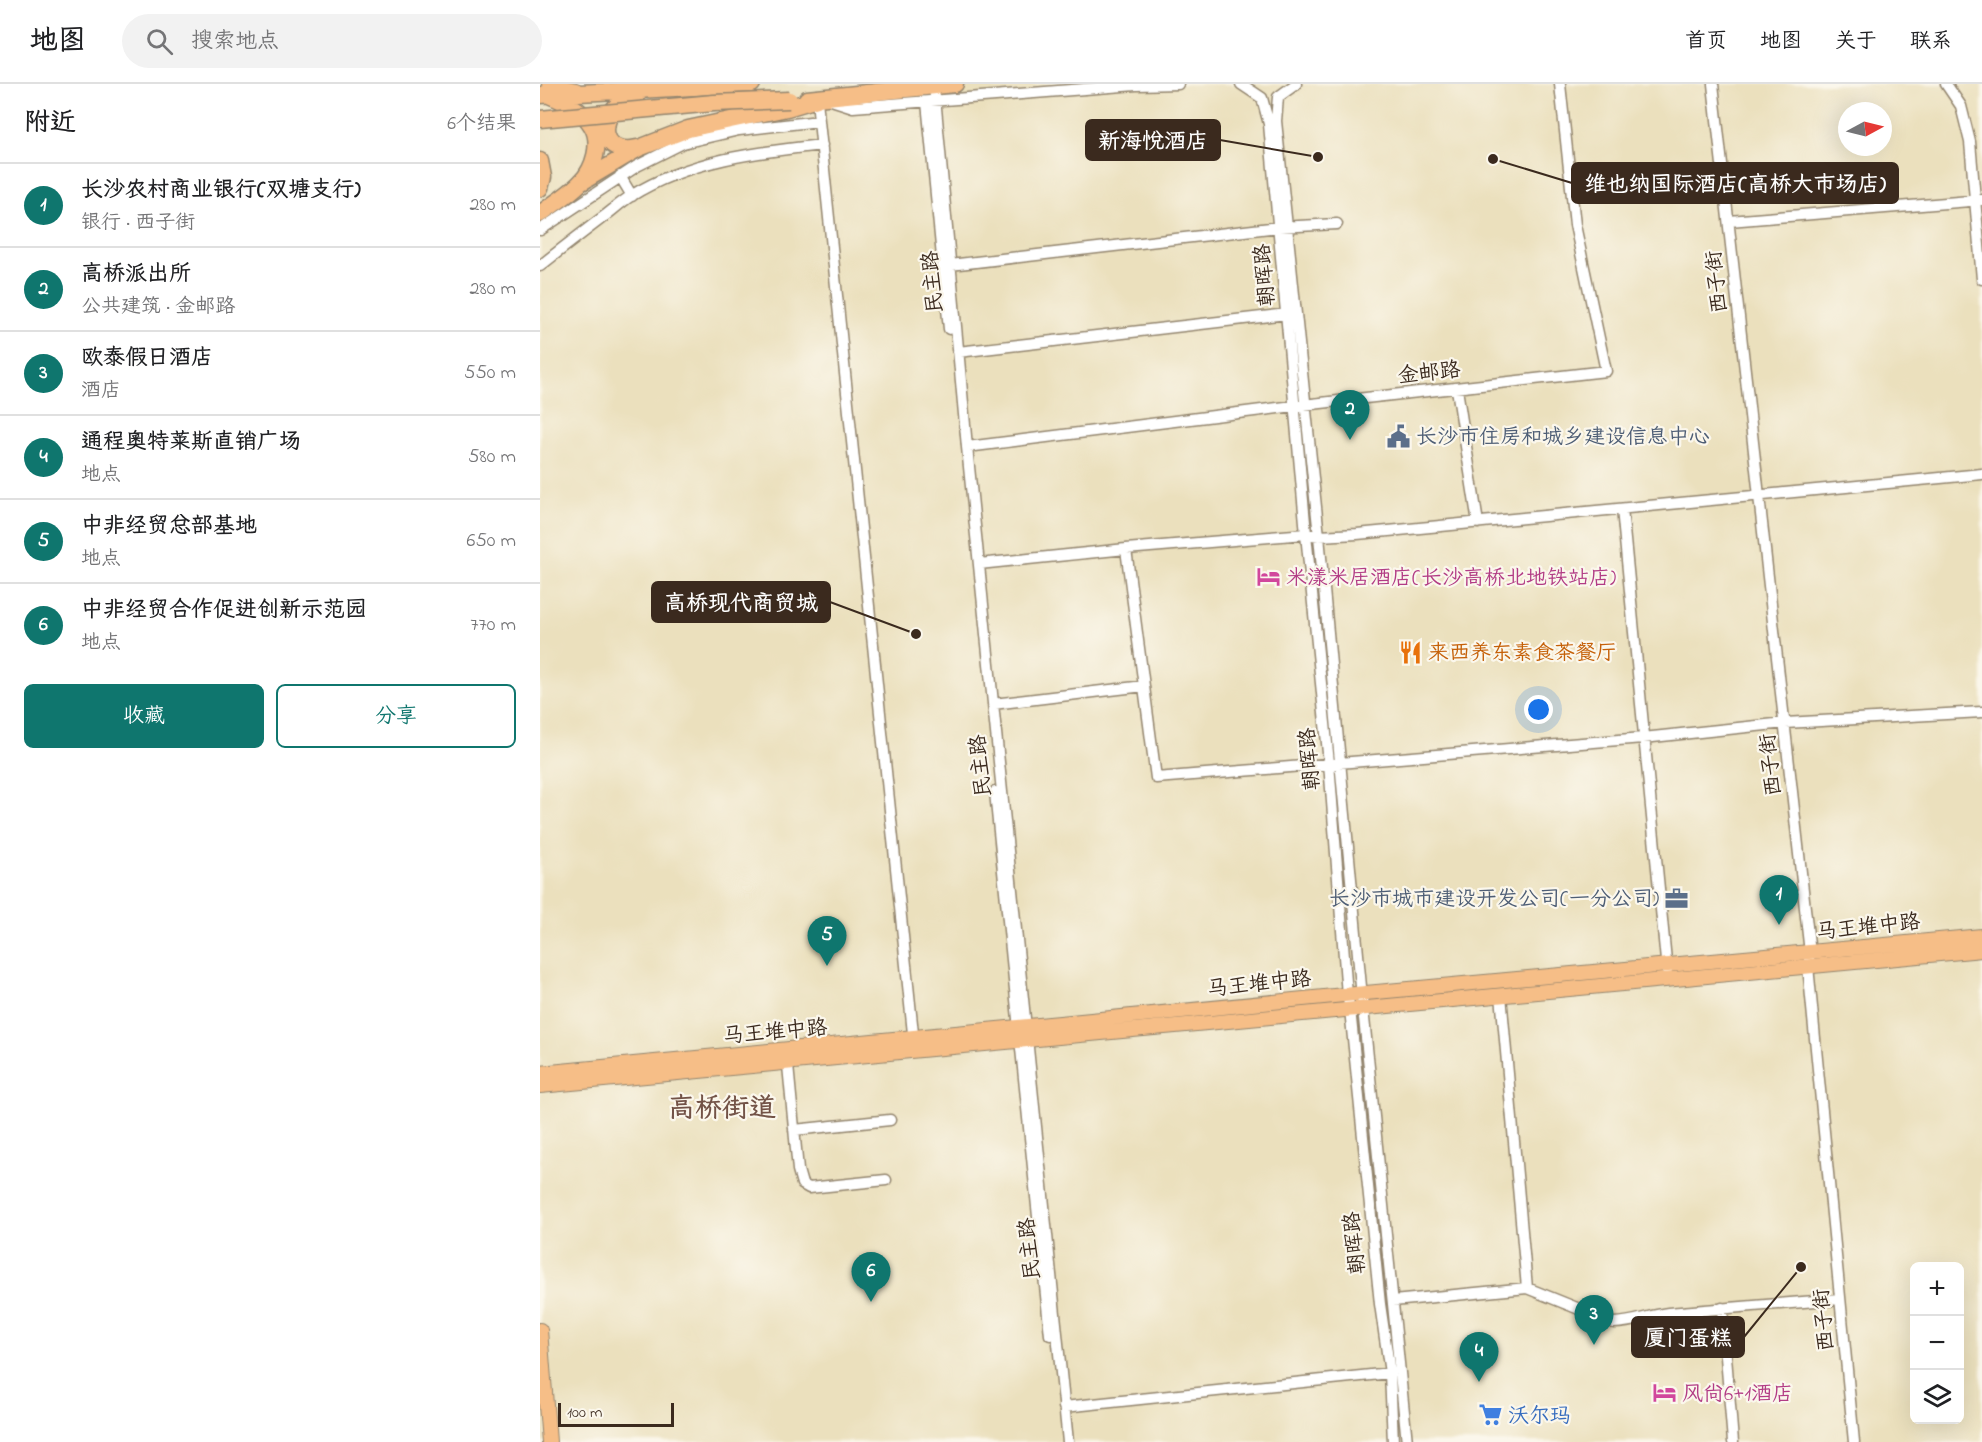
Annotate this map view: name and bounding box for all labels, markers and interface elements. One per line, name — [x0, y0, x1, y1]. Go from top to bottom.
search box — [122, 14, 542, 68]
text: 地图 — [30, 22, 86, 63]
icon: search — [143, 25, 176, 58]
text: 搜索地点 — [191, 26, 279, 58]
text: 首页 — [1685, 27, 1727, 57]
text: 地图 — [1760, 27, 1802, 57]
text: 关于 — [1835, 27, 1877, 57]
text: 联系 — [1910, 27, 1952, 57]
north arrow — [1838, 102, 1892, 156]
text: 附近 — [24, 105, 76, 143]
text: 6个结果 — [447, 110, 516, 139]
callout: 新海悦酒店 — [1086, 120, 1220, 160]
text: 新海悦酒店 — [1098, 127, 1208, 159]
callout: 维也纳国际酒店(高桥大市场店) — [1572, 163, 1898, 203]
text: 维也纳国际酒店(高桥大市场店) — [1584, 170, 1886, 202]
text: 长沙农村商业银行(双塘支行) — [81, 175, 361, 207]
text: 1 — [40, 191, 47, 220]
text: 280 m — [469, 191, 516, 220]
text: 银行 · 西子街 — [81, 209, 195, 238]
street label: 朝晖路 — [1248, 242, 1284, 308]
street label: 民主路 — [916, 249, 952, 315]
street label: 西子街 — [1700, 249, 1736, 315]
text: 高桥派出所 — [81, 259, 191, 291]
text: 2 — [39, 275, 48, 304]
text: 280 m — [469, 275, 516, 304]
text: 公共建筑 · 金邮路 — [81, 293, 235, 322]
text: 欧泰假日酒店 — [81, 343, 213, 375]
street label: 金邮路 — [1396, 356, 1462, 392]
text: 3 — [39, 359, 48, 388]
text: 550 m — [464, 359, 516, 388]
text: 酒店 — [81, 377, 121, 406]
pin: 2 — [1330, 390, 1370, 440]
public building icon: 长沙市住房和城乡建设信息中心 — [1385, 423, 1411, 449]
place label: 长沙市住房和城乡建设信息中心 — [1416, 423, 1710, 453]
text: 通程奥特莱斯直销广场 — [81, 427, 301, 459]
text: 4 — [39, 443, 48, 472]
text: 580 m — [468, 443, 516, 472]
text: 地点 — [81, 461, 121, 490]
text: 中非经贸总部基地 — [81, 511, 257, 543]
text: 5 — [38, 527, 49, 556]
text: 650 m — [467, 527, 516, 556]
text: 地点 — [81, 545, 121, 574]
hotel icon: 米漾米居酒店(长沙高桥北地铁站店) — [1255, 564, 1281, 590]
place label: 米漾米居酒店(长沙高桥北地铁站店) — [1286, 564, 1616, 594]
callout: 高桥现代商贸城 — [652, 582, 830, 622]
text: 高桥现代商贸城 — [664, 589, 818, 621]
text: 中非经贸合作促进创新示范园 — [81, 595, 367, 627]
text: 6 — [39, 611, 48, 640]
text: 770 m — [470, 611, 516, 640]
text: 地点 — [81, 629, 121, 658]
restaurant icon: 来西养东素食茶餐厅 — [1397, 639, 1423, 665]
place label: 来西养东素食茶餐厅 — [1428, 639, 1617, 669]
button: 收藏 — [24, 684, 264, 748]
button: 分享 — [276, 684, 516, 748]
your location — [1524, 695, 1553, 724]
street label: 朝晖路 — [1293, 726, 1329, 792]
street label: 西子街 — [1754, 732, 1790, 798]
street label: 民主路 — [964, 733, 1000, 799]
pin: 1 — [1760, 876, 1798, 925]
place label: 长沙市城市建设开发公司(一分公司) — [1329, 885, 1659, 915]
office icon: 长沙市城市建设开发公司(一分公司) — [1664, 885, 1690, 911]
street label: 马王堆中路 — [1814, 908, 1922, 948]
pin: 5 — [808, 916, 846, 966]
street label: 马王堆中路 — [1205, 965, 1313, 1005]
street label: 马王堆中路 — [722, 1013, 829, 1053]
district label: 高桥街道 — [668, 1090, 776, 1129]
street label: 朝晖路 — [1338, 1210, 1374, 1276]
street label: 民主路 — [1013, 1216, 1049, 1282]
pin: 6 — [852, 1252, 890, 1302]
map controls — [1910, 1262, 1964, 1424]
button: + — [1910, 1262, 1964, 1316]
street label: 西子街 — [1807, 1287, 1843, 1353]
pin: 3 — [1574, 1296, 1614, 1345]
button: − — [1910, 1316, 1964, 1370]
callout: 厦门蛋糕 — [1632, 1317, 1744, 1357]
text: 厦门蛋糕 — [1644, 1324, 1732, 1356]
pin: 4 — [1460, 1332, 1498, 1382]
button: layers — [1910, 1370, 1964, 1424]
hotel icon: 风尚6+1酒店 — [1651, 1380, 1677, 1406]
place label: 风尚6+1酒店 — [1682, 1380, 1793, 1410]
scale bar — [558, 1400, 674, 1428]
text: 100 m — [567, 1401, 602, 1425]
supermarket icon: 沃尔玛 — [1477, 1402, 1503, 1428]
place label: 沃尔玛 — [1508, 1402, 1571, 1432]

